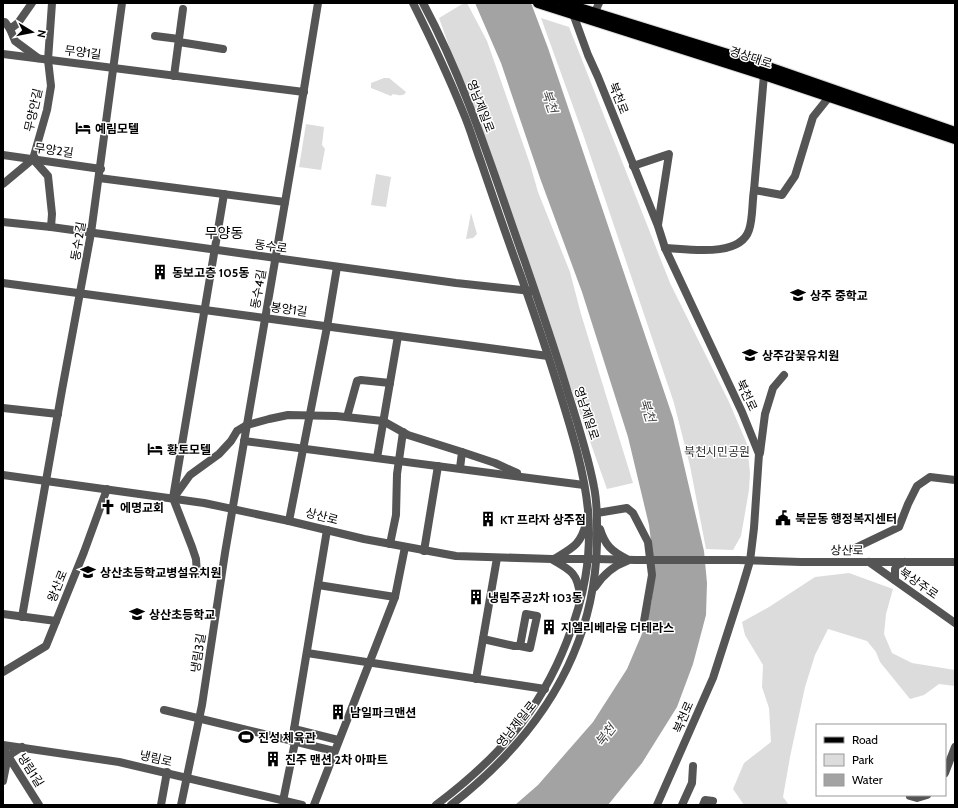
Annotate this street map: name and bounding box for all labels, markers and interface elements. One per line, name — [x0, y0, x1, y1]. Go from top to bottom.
north arrow — [12, 12, 52, 52]
text: N — [34, 29, 49, 39]
street label: 무양1길 — [64, 42, 102, 62]
street label: 경상대로 — [728, 43, 774, 71]
street label: 영남제일로 — [464, 78, 498, 134]
street label: 북천로 — [606, 80, 632, 116]
street label: 무양안길 — [21, 87, 45, 133]
water label: 북천 — [539, 87, 562, 116]
hotel icon: 예림모텔 — [74, 119, 92, 137]
place label: 예림모텔 — [95, 121, 139, 136]
street label: 무양2길 — [33, 140, 75, 160]
street label: 동수2길 — [68, 220, 88, 262]
district label: 무양동 — [205, 224, 243, 242]
street label: 동수로 — [254, 236, 288, 256]
building icon: 동보고층 105동 — [151, 263, 169, 281]
place label: 동보고층 105동 — [172, 265, 249, 280]
street label: 동수4길 — [247, 268, 269, 310]
school or university icon: 상주 중학교 — [789, 286, 807, 304]
place label: 상주 중학교 — [810, 288, 868, 303]
street label: 봉양1길 — [270, 299, 308, 319]
school or university icon: 상주감꽃유치원 — [741, 346, 759, 364]
place label: 상주감꽃유치원 — [762, 348, 839, 363]
street label: 북천로 — [733, 377, 761, 413]
street label: 영남제일로 — [571, 384, 603, 442]
water label: 북천 — [637, 396, 659, 425]
hotel icon: 황토모텔 — [146, 440, 164, 458]
place label: 황토모텔 — [167, 442, 211, 457]
park label: 북천시민공원 — [684, 444, 750, 459]
church icon: 에명교회 — [99, 498, 117, 516]
place label: 에명교회 — [120, 500, 164, 515]
street label: 상산로 — [304, 505, 340, 527]
public building icon: 북문동 행정복지센터 — [774, 509, 792, 527]
building icon: KT 프라자 상주점 — [479, 510, 497, 528]
place label: 북문동 행정복지센터 — [795, 511, 897, 526]
place label: KT 프라자 상주점 — [500, 512, 586, 527]
street label: 상산로 — [830, 542, 864, 558]
school or university icon: 상산초등학교병설유치원 — [79, 563, 97, 581]
street label: 북상주로 — [897, 564, 941, 602]
place label: 상산초등학교병설유치원 — [100, 565, 221, 580]
street label: 왕산로 — [44, 568, 70, 604]
building icon: 냉림주공2차 103동 — [467, 588, 485, 606]
place label: 냉림주공2차 103동 — [488, 590, 583, 605]
school or university icon: 상산초등학교 — [128, 605, 146, 623]
place label: 상산초등학교 — [149, 607, 215, 622]
building icon: 지엘리베라움 더테라스 — [540, 618, 558, 636]
place label: 지엘리베라움 더테라스 — [561, 620, 674, 635]
street label: 냉림3길 — [187, 632, 209, 674]
street label: 영남제일로 — [493, 698, 539, 750]
street label: 북천로 — [670, 699, 696, 735]
building icon: 남일파크맨션 — [329, 703, 347, 721]
place label: 남일파크맨션 — [350, 705, 416, 720]
water label: 북천 — [591, 720, 619, 749]
legend — [816, 724, 946, 796]
sports icon: 진성 체육관 — [237, 728, 255, 746]
place label: 진성 체육관 — [258, 730, 316, 745]
text: Road — [852, 732, 878, 747]
street label: 냉림로 — [138, 747, 174, 769]
street label: 냉림1길 — [15, 750, 47, 790]
building icon: 진주 맨션 2차 아파트 — [264, 750, 282, 768]
place label: 진주 맨션 2차 아파트 — [285, 752, 388, 767]
text: Park — [852, 752, 874, 767]
text: Water — [852, 772, 883, 787]

